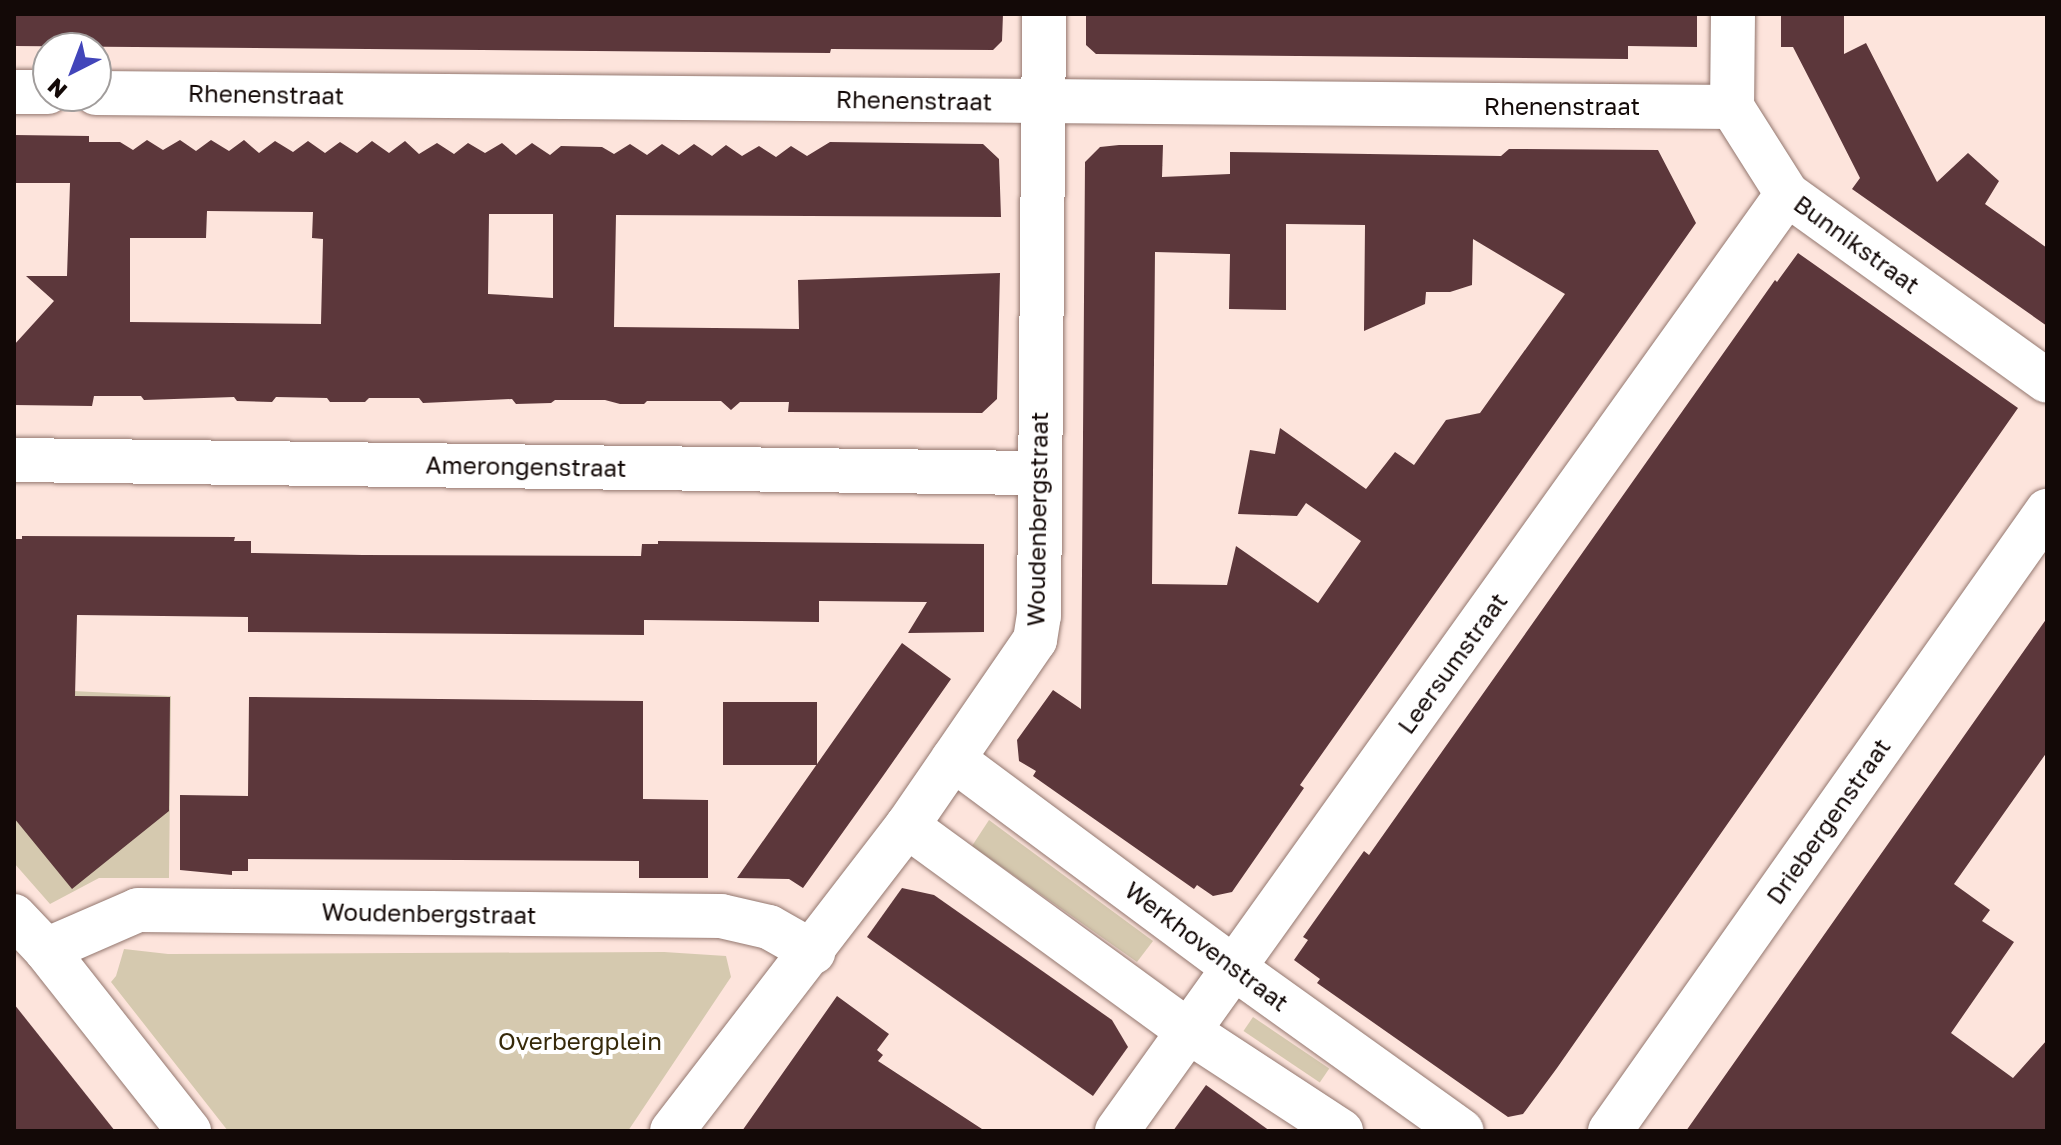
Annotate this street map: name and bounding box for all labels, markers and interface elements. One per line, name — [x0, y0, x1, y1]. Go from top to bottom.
north arrow — [32, 32, 112, 112]
text: N — [42, 73, 72, 104]
street label: Rhenenstraat — [188, 78, 344, 110]
street label: Rhenenstraat — [836, 84, 992, 116]
street label: Rhenenstraat — [1484, 92, 1640, 120]
street label: Bunnikstraat — [1789, 189, 1925, 299]
street label: Woudenbergstraat — [1021, 411, 1053, 627]
street label: Amerongenstraat — [425, 450, 627, 482]
street label: Leersumstraat — [1391, 587, 1513, 739]
street label: Driebergenstraat — [1760, 733, 1896, 909]
street label: Werkhovenstraat — [1120, 875, 1294, 1017]
street label: Woudenbergstraat — [321, 897, 537, 929]
park label: Overbergplein — [498, 1027, 662, 1055]

